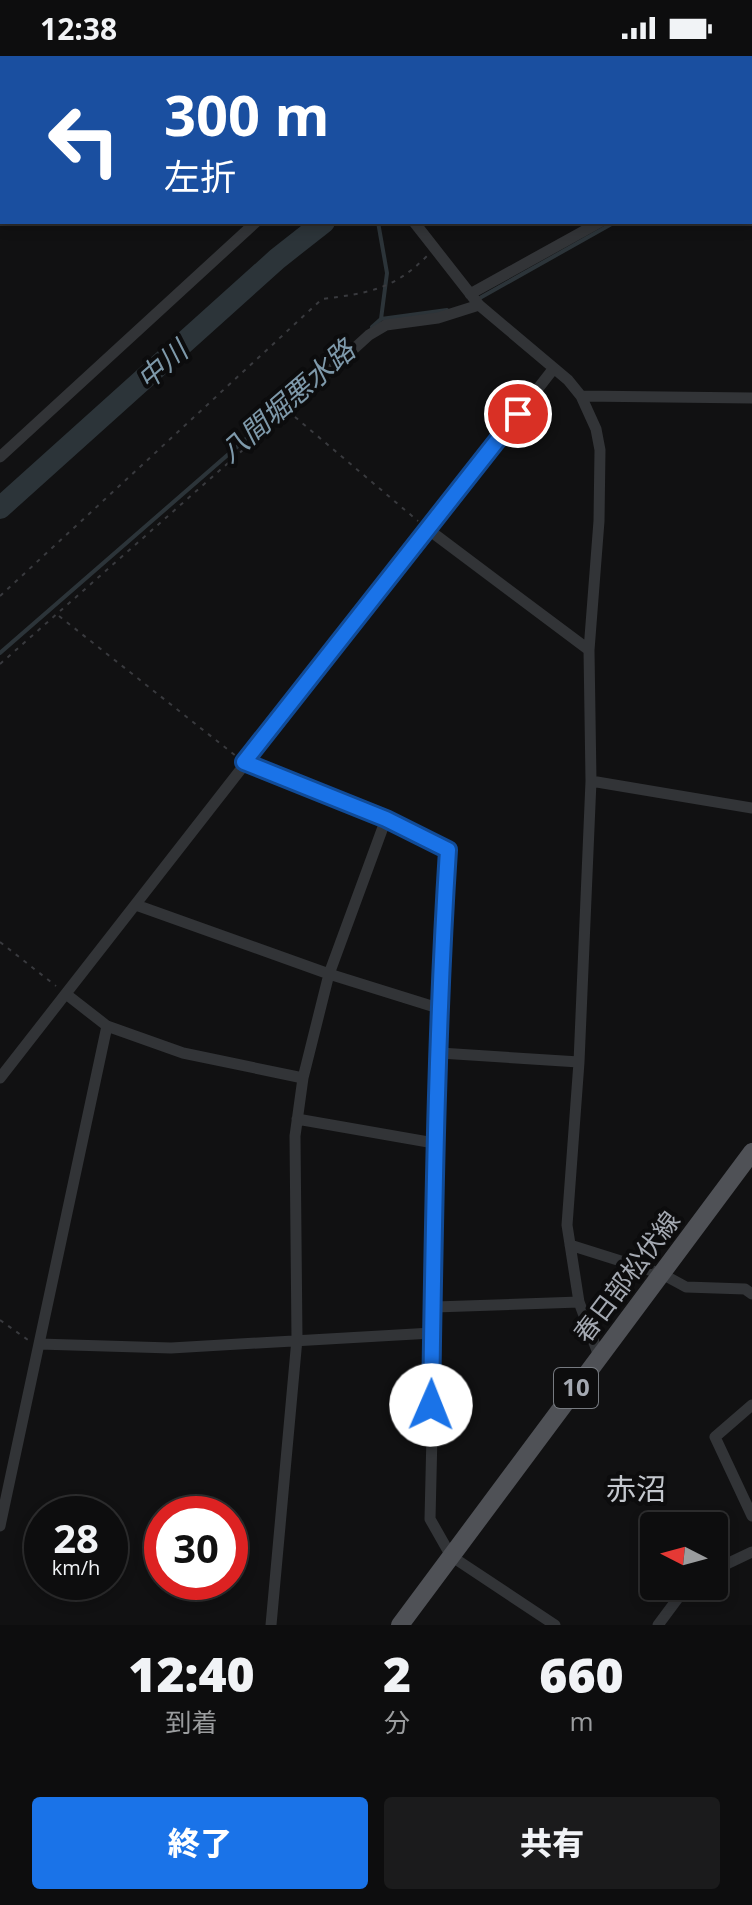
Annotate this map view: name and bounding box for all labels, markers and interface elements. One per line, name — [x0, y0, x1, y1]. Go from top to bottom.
text: 12:38 — [40, 8, 117, 49]
text: 300 m — [164, 76, 330, 152]
icon: left — [32, 88, 136, 192]
text: 左折 — [164, 152, 236, 201]
water label: 八間堀悪水路 — [210, 329, 364, 470]
water label: 中川 — [128, 330, 197, 397]
pin — [484, 380, 552, 448]
icon: arrive — [496, 392, 540, 436]
street label: 春日部松伏線 — [565, 1203, 688, 1350]
position arrow — [389, 1363, 473, 1447]
road number: 10 — [554, 1368, 598, 1408]
district label: 赤沼 — [606, 1468, 666, 1509]
speed limit sign: 30 — [144, 1496, 248, 1600]
text: 28 — [53, 1510, 99, 1565]
north arrow — [640, 1512, 728, 1600]
map controls — [640, 1512, 728, 1600]
text: km/h — [52, 1554, 100, 1581]
text: 12:40 — [128, 1641, 255, 1706]
text: 2 — [383, 1641, 411, 1706]
text: 660 — [539, 1642, 624, 1707]
text: m — [569, 1703, 594, 1739]
text: 到着 — [165, 1704, 217, 1740]
text: 分 — [384, 1704, 410, 1740]
button: 終了 — [32, 1797, 368, 1889]
button: 共有 — [384, 1797, 720, 1889]

